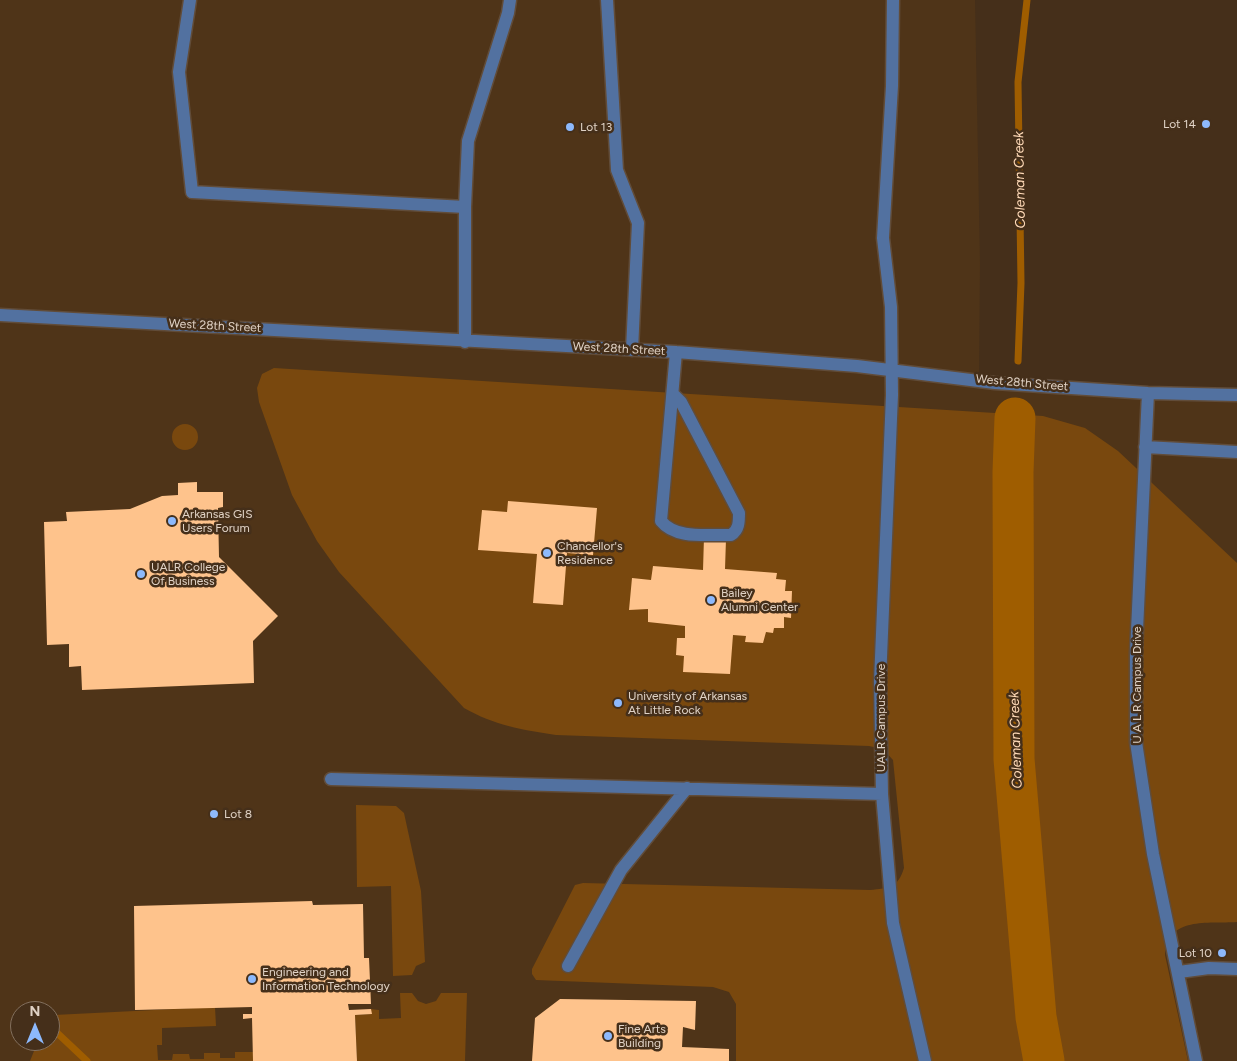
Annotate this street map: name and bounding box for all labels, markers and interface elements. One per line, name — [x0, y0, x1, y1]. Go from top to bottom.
place label: Lot 14 — [1163, 117, 1196, 131]
marker: Lot 14 — [1200, 118, 1212, 130]
place label: Lot 13 — [580, 120, 612, 134]
marker: Lot 13 — [564, 121, 576, 133]
water label: Coleman Creek — [1011, 131, 1029, 229]
street label: West 28th Street — [168, 316, 262, 336]
street label: West 28th Street — [572, 339, 666, 359]
street label: West 28th Street — [975, 372, 1069, 394]
place label: Arkansas GIS Users Forum — [182, 507, 252, 535]
marker: Arkansas GIS Users Forum — [166, 515, 178, 527]
place label: Chancellor's Residence — [557, 539, 622, 567]
marker: Chancellor's Residence — [541, 547, 553, 559]
place label: UALR College Of Business — [151, 560, 225, 588]
marker: UALR College Of Business — [135, 568, 147, 580]
place label: Bailey Alumni Center — [721, 586, 798, 614]
marker: Bailey Alumni Center — [705, 594, 717, 606]
street label: U A L R Campus Drive — [1130, 626, 1144, 744]
street label: UALR Campus Drive — [874, 664, 888, 772]
place label: University of Arkansas At Little Rock — [628, 689, 747, 717]
water label: Coleman Creek — [1006, 691, 1026, 789]
marker: University of Arkansas At Little Rock — [612, 697, 624, 709]
place label: Lot 8 — [224, 807, 252, 821]
marker: Lot 8 — [208, 808, 220, 820]
place label: Lot 10 — [1179, 946, 1212, 960]
marker: Lot 10 — [1216, 947, 1228, 959]
place label: Engineering and Information Technology — [262, 965, 390, 993]
marker: Engineering and Information Technology — [246, 973, 258, 985]
north arrow — [10, 1001, 60, 1051]
text: N — [30, 1003, 40, 1020]
place label: Fine Arts Building — [618, 1022, 666, 1050]
marker: Fine Arts Building — [602, 1030, 614, 1042]

